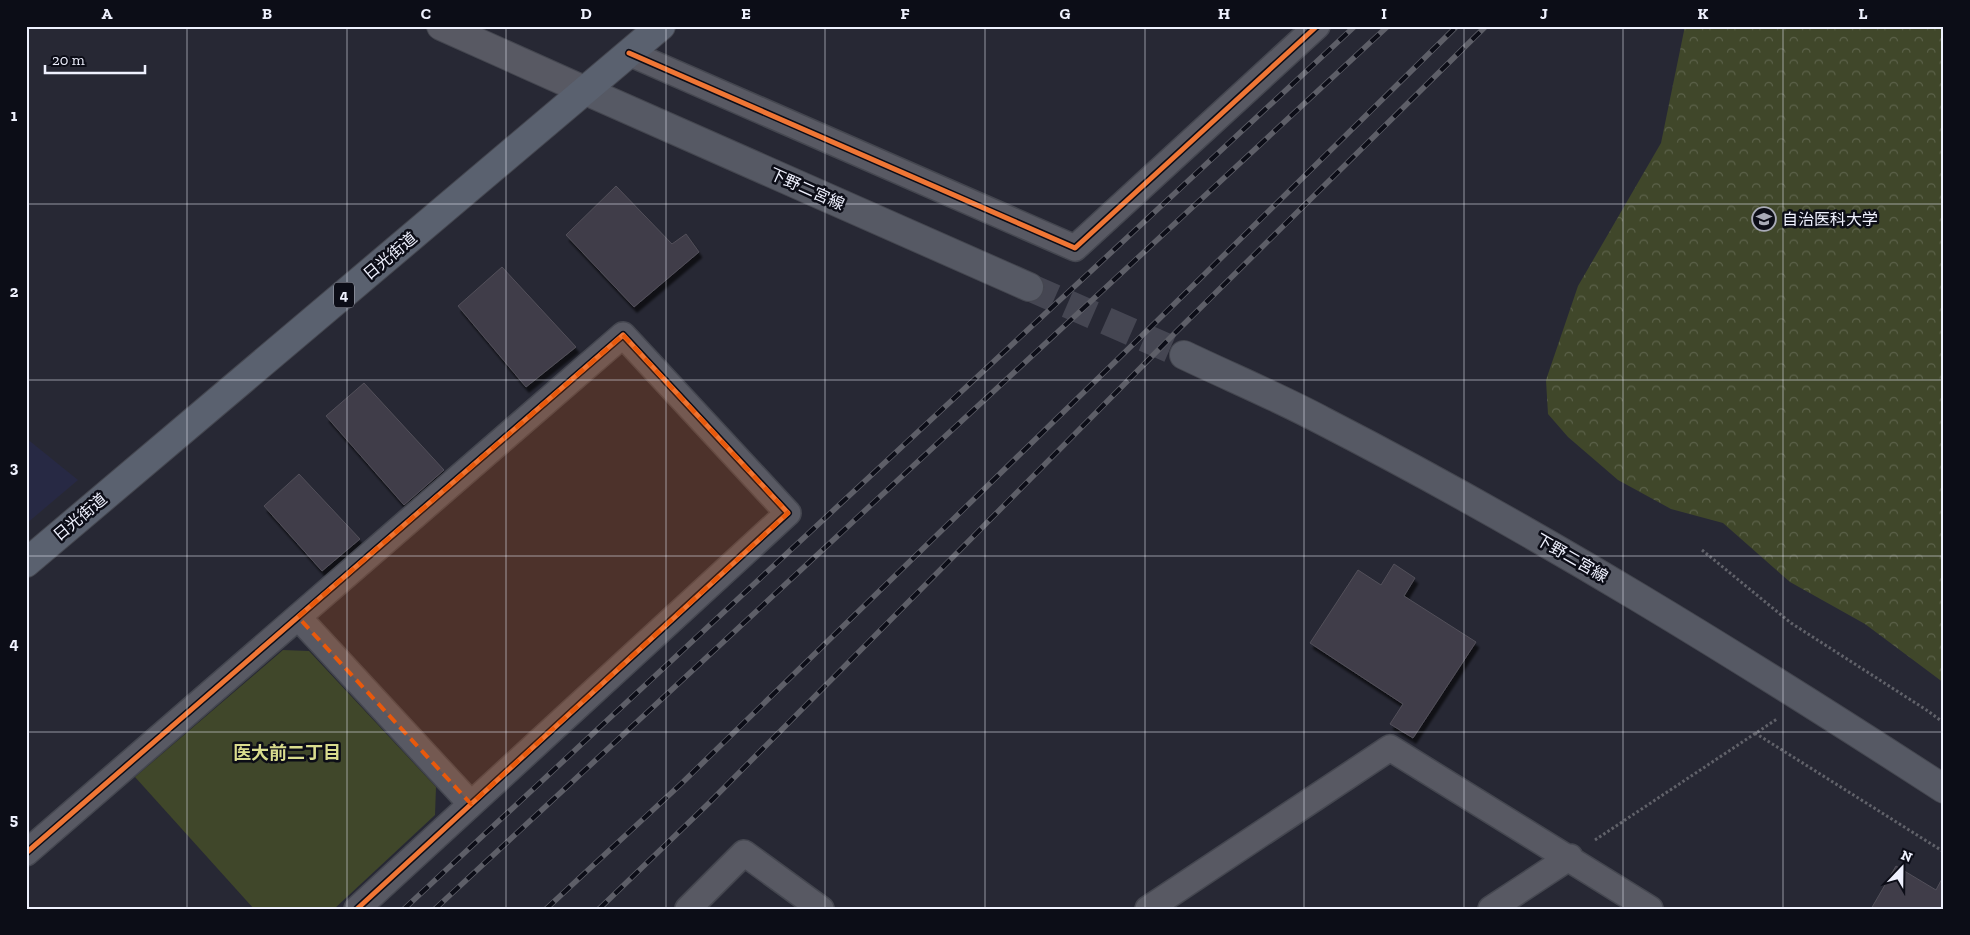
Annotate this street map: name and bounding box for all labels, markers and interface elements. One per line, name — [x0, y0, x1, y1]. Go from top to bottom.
text: A — [102, 4, 113, 23]
text: B — [262, 4, 272, 23]
text: C — [421, 4, 431, 23]
text: D — [580, 4, 592, 23]
text: E — [741, 4, 751, 23]
text: F — [900, 4, 910, 23]
text: G — [1060, 4, 1071, 23]
text: H — [1218, 4, 1230, 23]
text: I — [1381, 4, 1387, 23]
text: J — [1540, 4, 1548, 23]
text: K — [1698, 4, 1709, 23]
text: L — [1859, 4, 1868, 23]
scale bar — [45, 42, 145, 74]
text: 20 m — [52, 51, 85, 69]
text: 1 — [11, 106, 18, 125]
street label: 下野二宮線 — [767, 164, 847, 214]
school or university icon: 自治医科大学 — [1751, 206, 1777, 232]
place label: 自治医科大学 — [1782, 210, 1878, 229]
street label: 日光街道 — [359, 228, 421, 284]
text: 2 — [10, 282, 19, 301]
road number: 4 — [334, 282, 354, 308]
text: 3 — [10, 458, 19, 477]
street label: 日光街道 — [49, 489, 111, 545]
street label: 下野二宮線 — [1533, 530, 1611, 586]
text: 4 — [9, 634, 19, 653]
district label: 医大前二丁目 — [233, 742, 341, 764]
text: 5 — [10, 810, 18, 829]
north arrow — [1878, 842, 1928, 892]
text: N — [1899, 847, 1915, 866]

